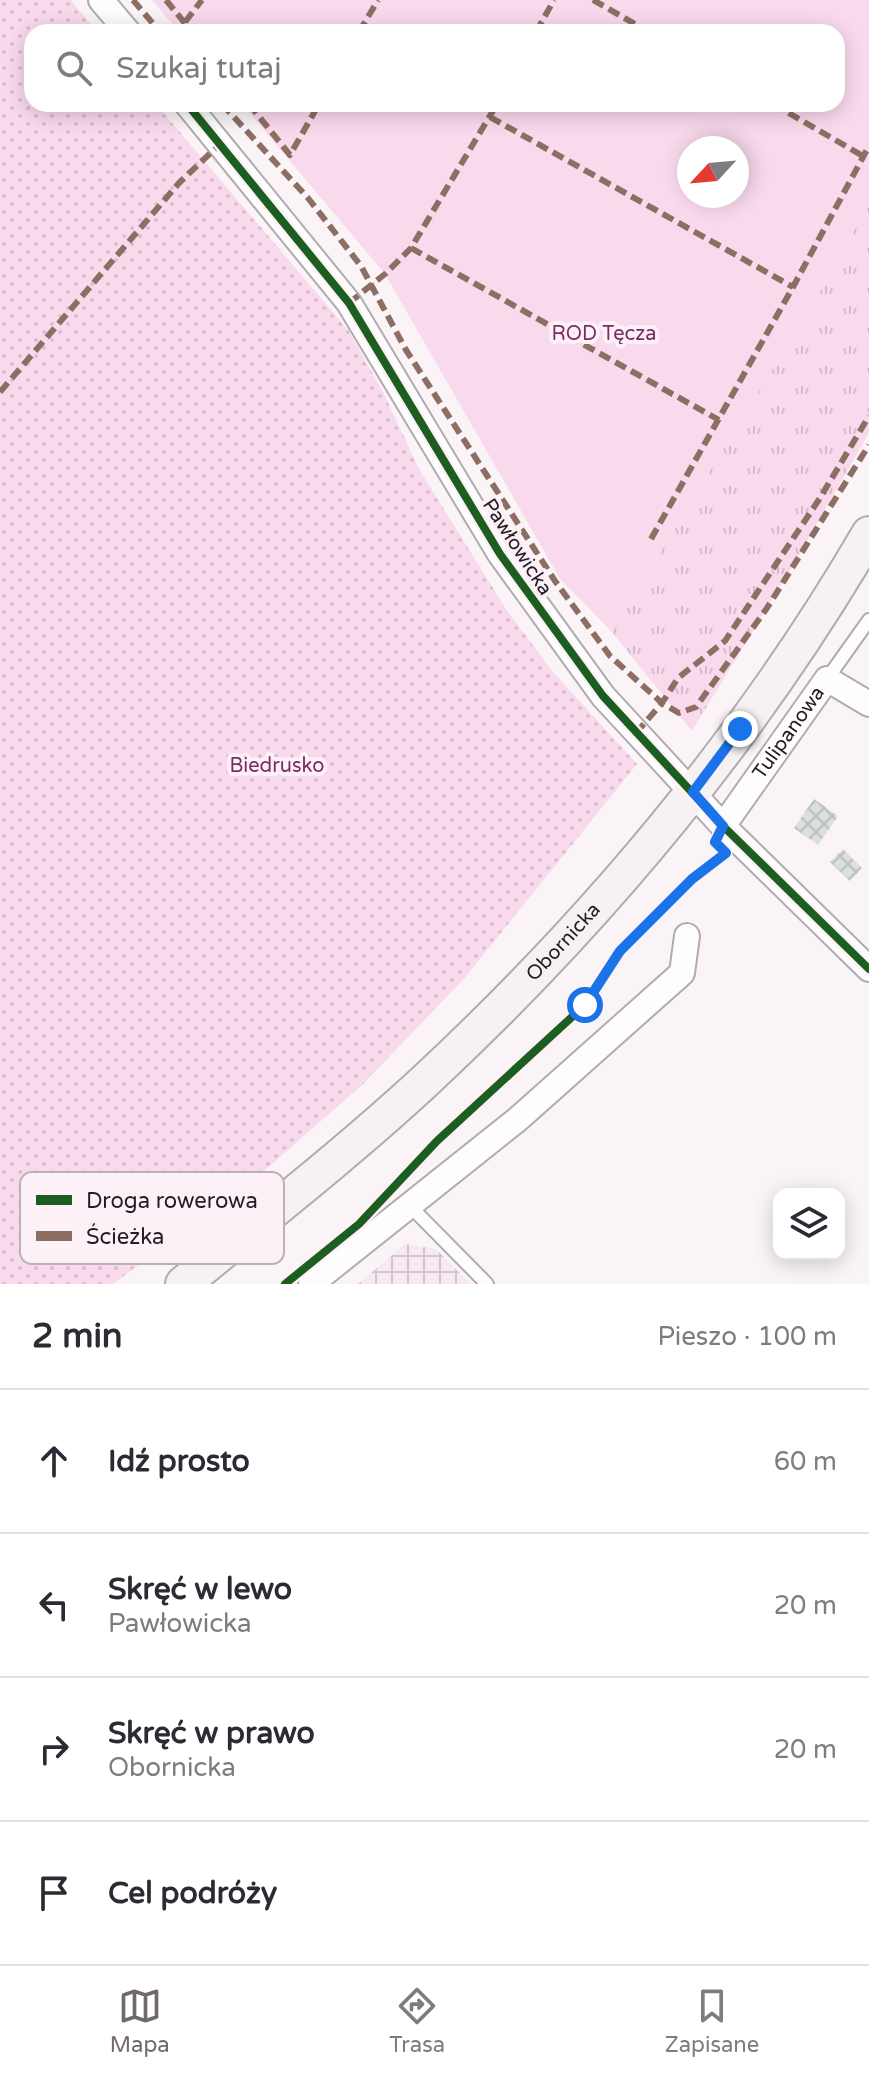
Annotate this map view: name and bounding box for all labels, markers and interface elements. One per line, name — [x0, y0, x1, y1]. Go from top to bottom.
search box — [24, 24, 845, 112]
icon: search — [52, 46, 96, 90]
text: Szukaj tutaj — [116, 50, 282, 87]
north arrow — [677, 136, 749, 208]
park label: ROD Tęcza — [552, 322, 656, 346]
street label: Pawłowicka — [477, 494, 557, 600]
street label: Tulipanowa — [748, 682, 830, 784]
route end — [722, 711, 758, 747]
park label: Biedrusko — [230, 754, 324, 778]
street label: Obornicka — [521, 898, 606, 986]
route start — [567, 987, 603, 1023]
legend — [20, 1172, 284, 1264]
text: Droga rowerowa — [86, 1188, 258, 1214]
map controls — [773, 1188, 845, 1260]
button: layers — [773, 1188, 845, 1260]
text: Ścieżka — [86, 1223, 164, 1250]
text: 2 min — [32, 1316, 123, 1357]
text: Pieszo · 100 m — [657, 1321, 837, 1352]
icon: ahead — [32, 1439, 76, 1483]
text: Idź prosto — [108, 1443, 250, 1480]
text: 60 m — [774, 1446, 837, 1477]
text: Skręć w lewo — [108, 1571, 292, 1608]
icon: left — [32, 1583, 76, 1627]
text: 20 m — [774, 1590, 837, 1621]
text: Pawłowicka — [108, 1608, 252, 1639]
text: Skręć w prawo — [108, 1715, 315, 1752]
icon: right — [32, 1727, 76, 1771]
text: 20 m — [774, 1734, 837, 1765]
text: Obornicka — [108, 1752, 236, 1783]
icon: arrive — [32, 1871, 76, 1915]
text: Cel podróży — [108, 1875, 277, 1912]
tab: Mapa — [110, 1984, 170, 2058]
tab: Trasa — [389, 1984, 445, 2058]
tab: Zapisane — [665, 1984, 759, 2058]

